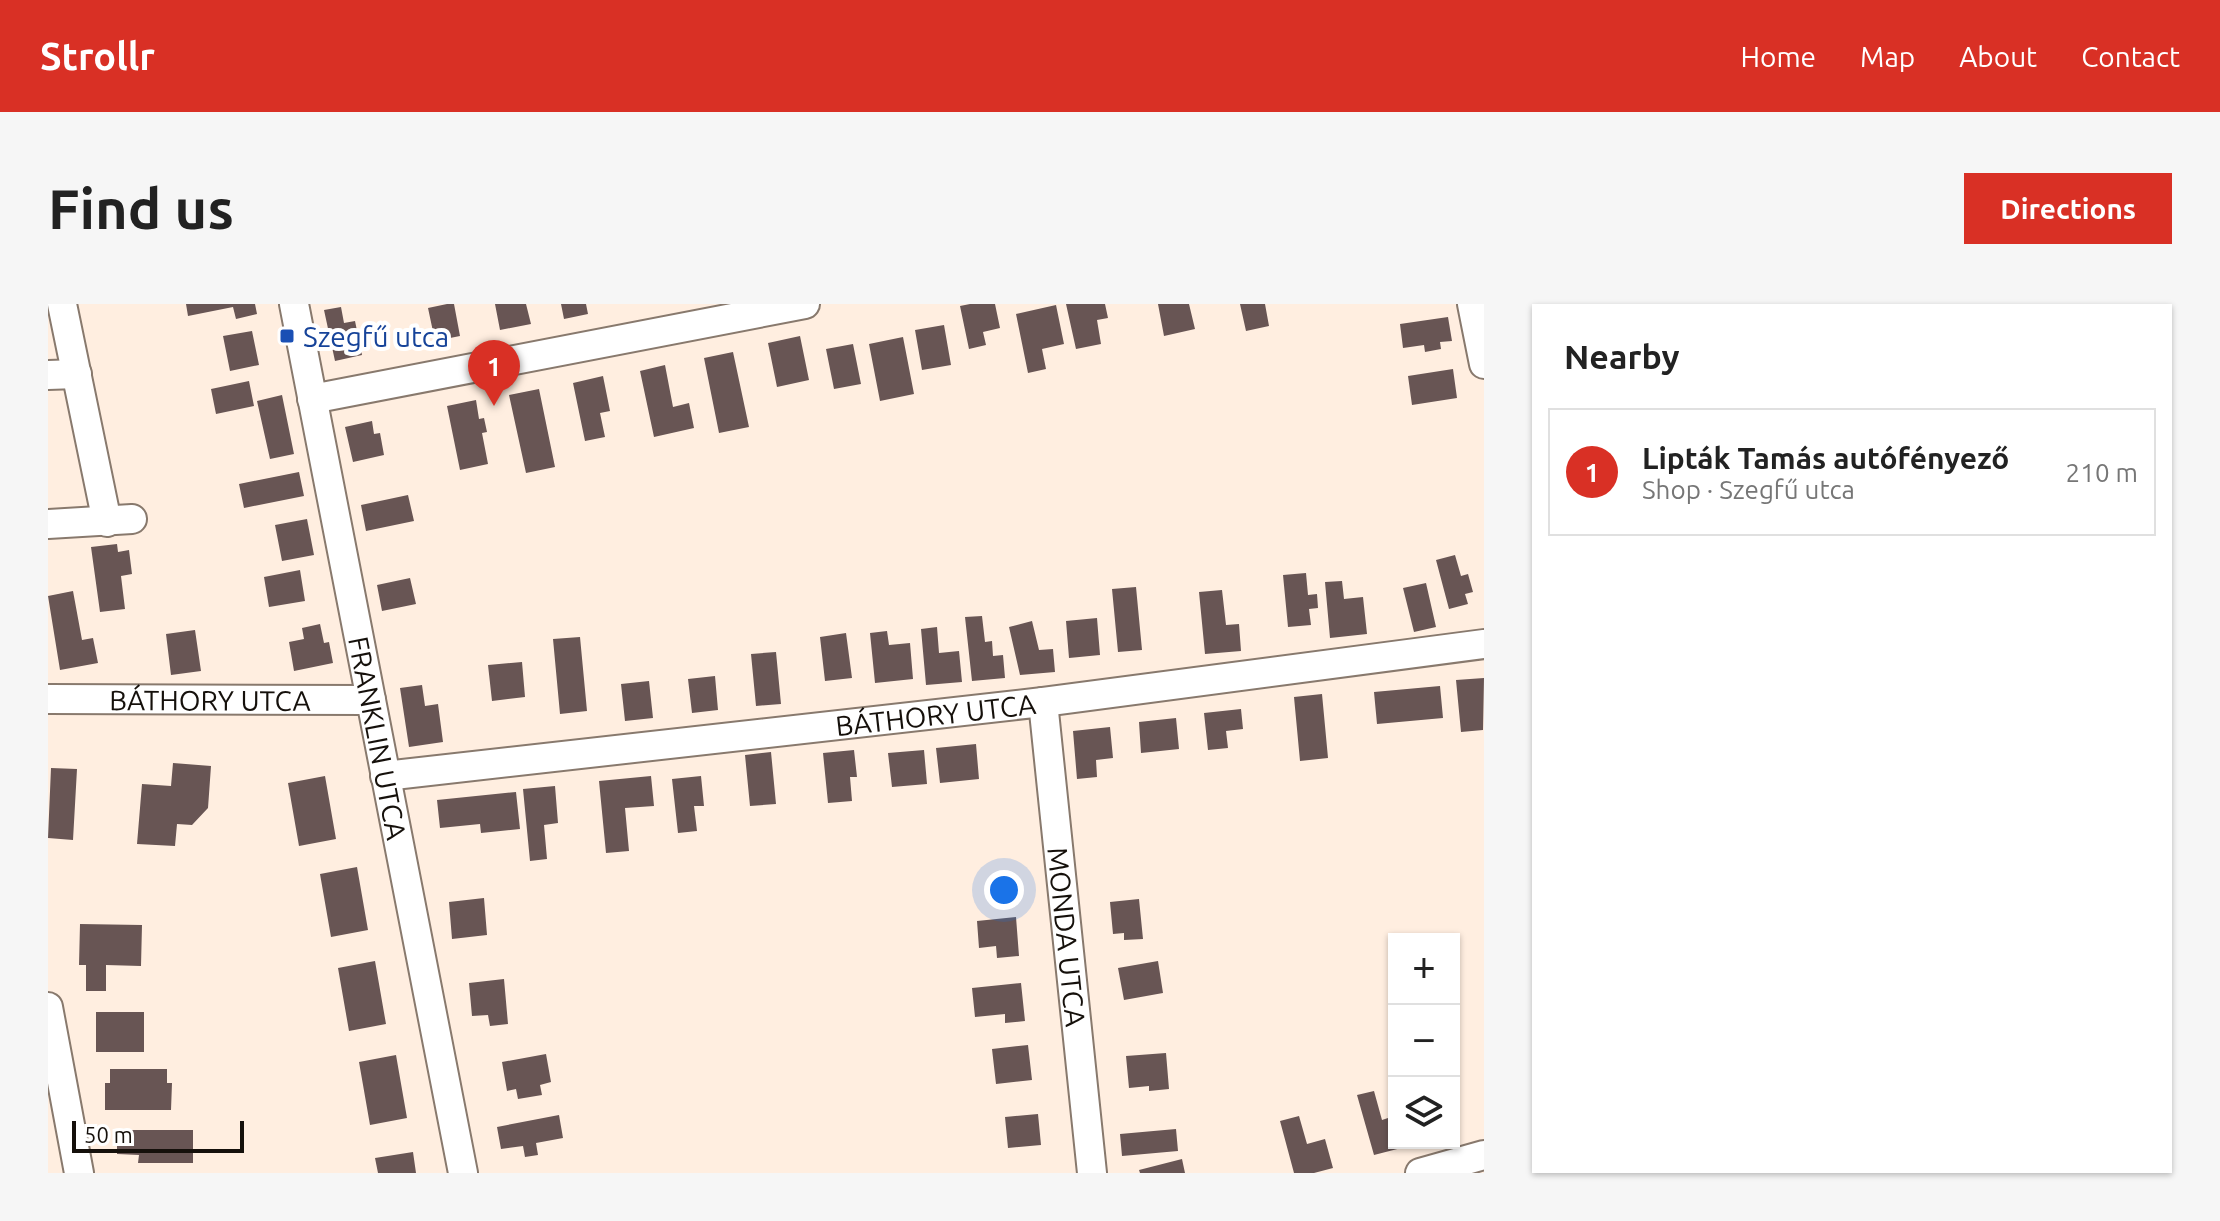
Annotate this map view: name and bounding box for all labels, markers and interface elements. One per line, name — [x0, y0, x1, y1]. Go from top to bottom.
text: Strollr — [40, 35, 155, 77]
text: Home — [1741, 41, 1816, 72]
text: Map — [1860, 41, 1915, 72]
text: About — [1959, 41, 2037, 72]
text: Contact — [2081, 41, 2180, 72]
button: Directions — [1964, 173, 2172, 244]
text: Find us — [48, 177, 234, 240]
place label: Szegfű utca — [303, 321, 449, 352]
marker: Szegfű utca — [278, 327, 296, 345]
text: Nearby — [1564, 337, 1679, 375]
pin: 1 — [468, 340, 520, 406]
text: Lipták Tamás autófényező — [1642, 441, 2009, 475]
text: 1 — [1585, 458, 1599, 487]
text: 210 m — [2066, 458, 2138, 487]
text: Shop · Szegfű utca — [1642, 475, 1855, 504]
street label: FRANKLIN UTCA — [343, 634, 413, 842]
street label: BÁTHORY UTCA — [109, 683, 311, 715]
street label: BÁTHORY UTCA — [834, 687, 1037, 741]
street label: MONDA UTCA — [1043, 845, 1092, 1028]
your location — [984, 870, 1024, 910]
map controls — [1388, 933, 1460, 1149]
button: + — [1388, 933, 1460, 1005]
button: − — [1388, 1005, 1460, 1077]
button: layers — [1388, 1077, 1460, 1149]
scale bar — [72, 1117, 244, 1153]
text: 50 m — [84, 1122, 133, 1147]

